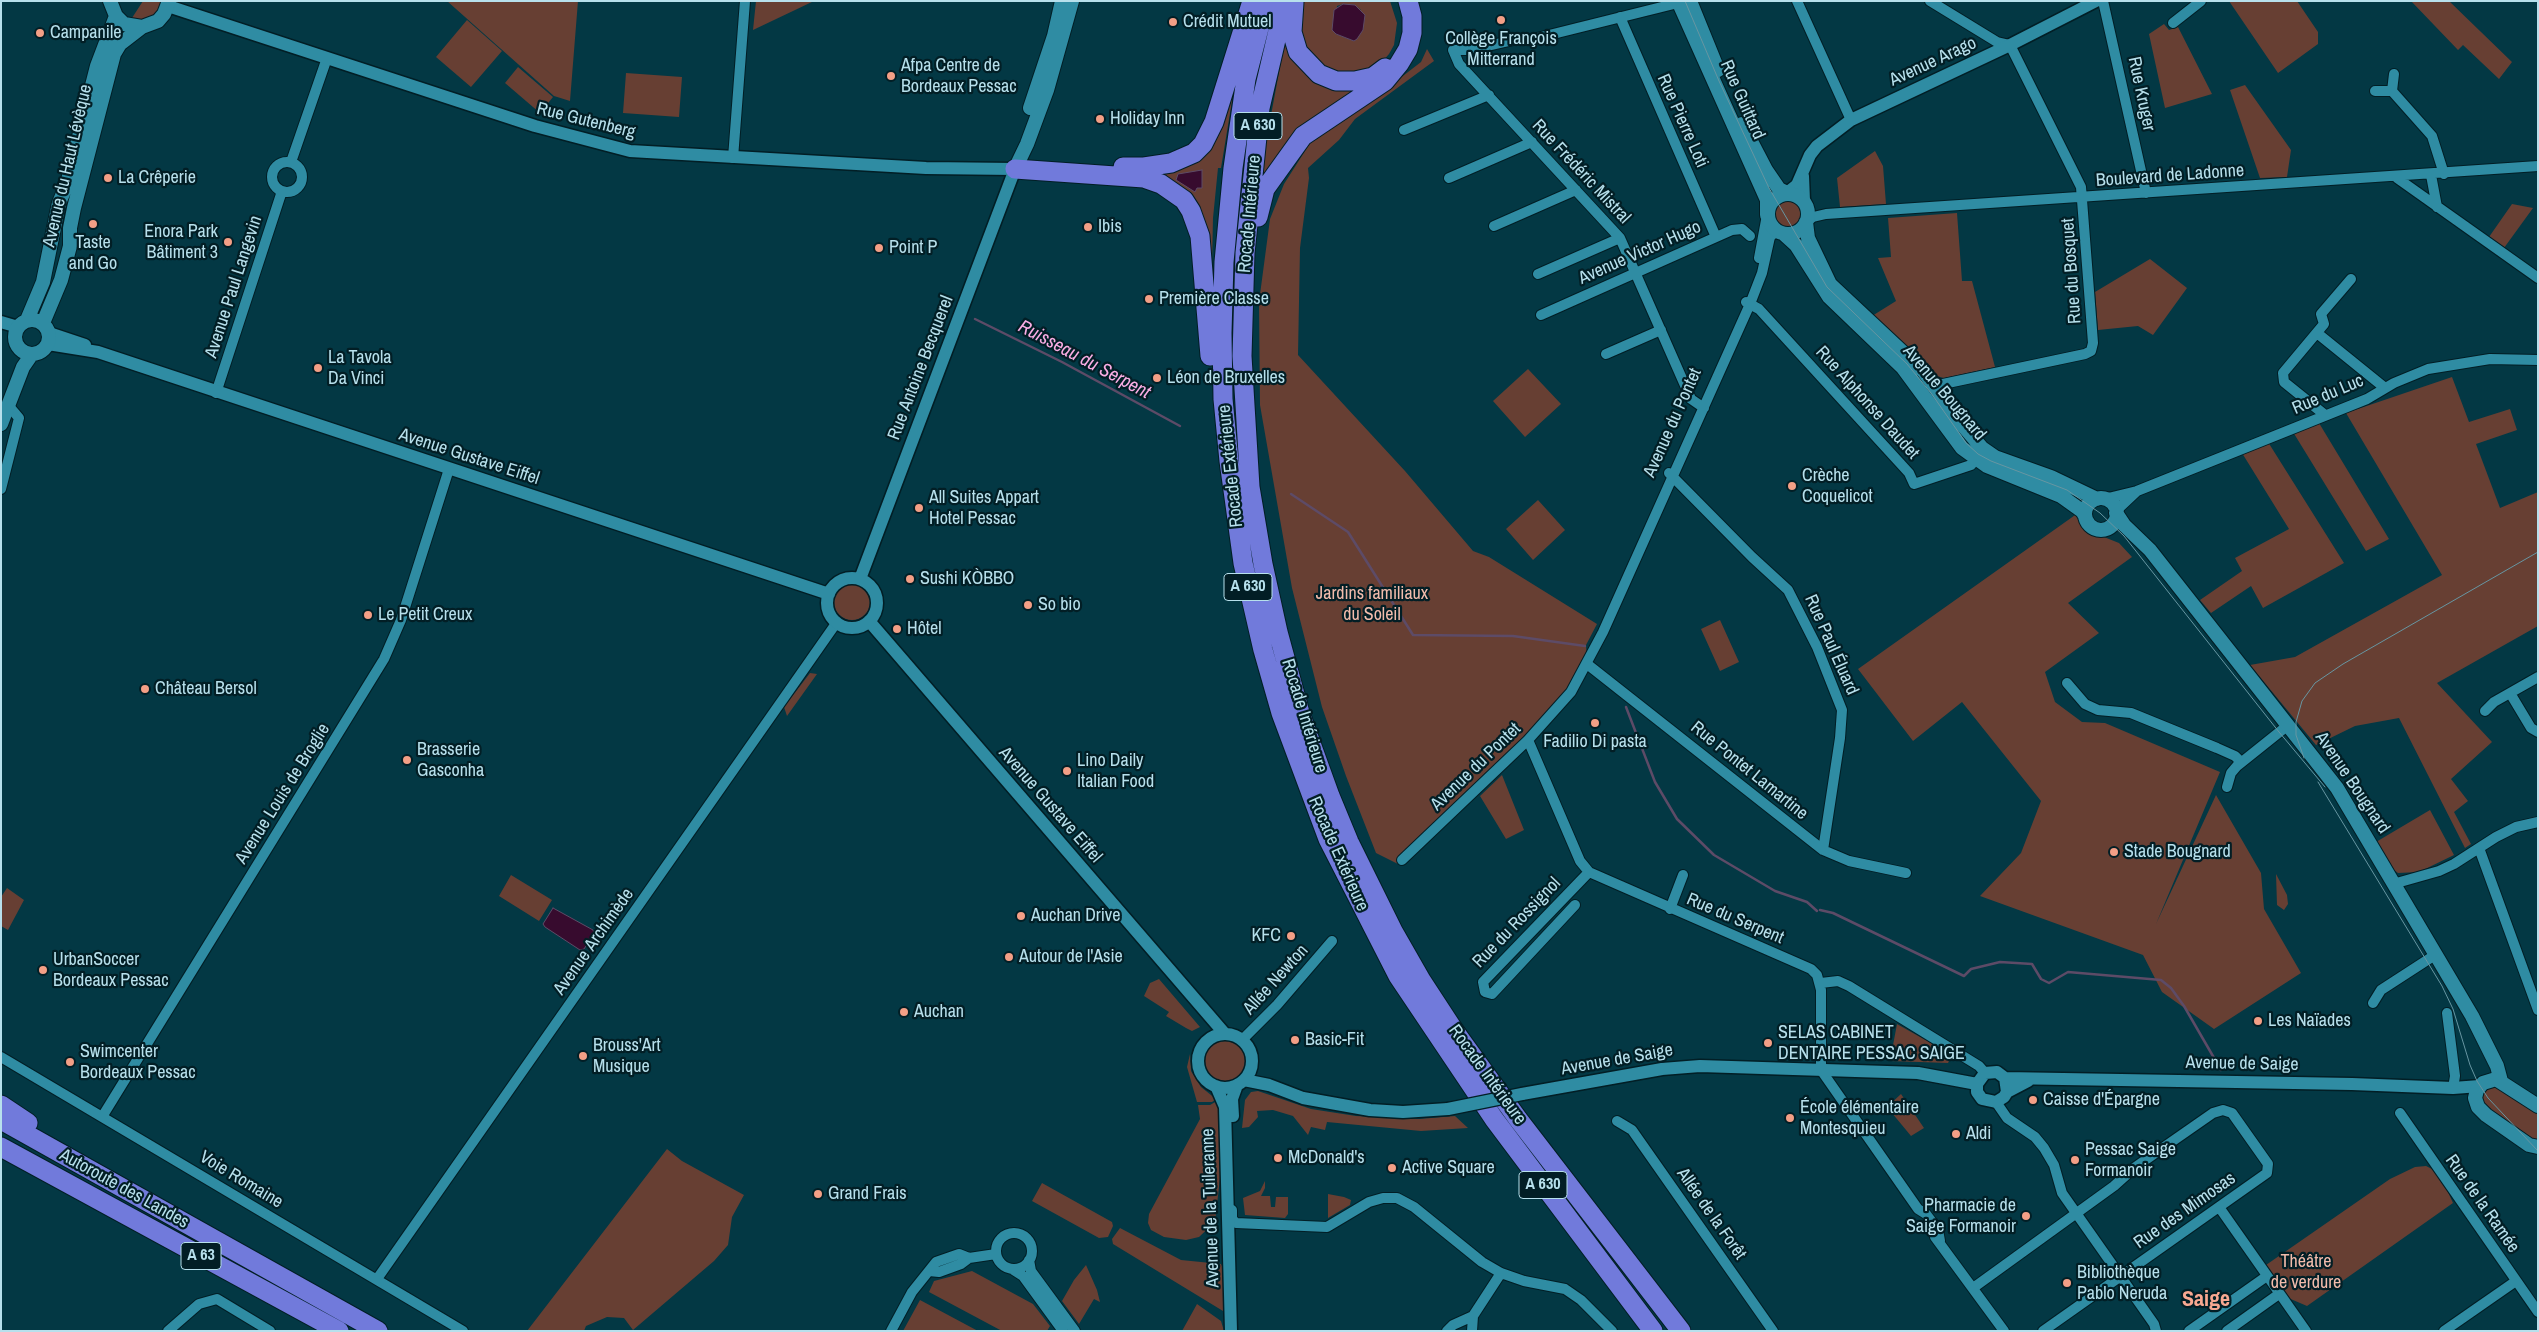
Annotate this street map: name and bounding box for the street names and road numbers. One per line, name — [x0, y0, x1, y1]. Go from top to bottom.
street label: Avenue Arago — [1886, 32, 1980, 92]
street label: Rue Kruger — [2123, 55, 2159, 133]
street label: Rue Guittard — [1715, 57, 1769, 143]
street label: Rue Pierre Loti — [1652, 71, 1712, 171]
street label: Avenue du Haut Lévèque — [39, 83, 97, 249]
street label: Rue Gutenberg — [534, 98, 638, 144]
road number: A 630 — [1234, 112, 1282, 140]
street label: Rue Frédéric Mistral — [1527, 115, 1635, 229]
street label: Rocade Intérieure — [1234, 154, 1266, 274]
street label: Boulevard de Ladonne — [2095, 160, 2245, 192]
street label: Avenue Paul Langevin — [201, 213, 267, 361]
street label: Avenue Victor Hugo — [1575, 216, 1705, 290]
street label: Rue du Bosquet — [2058, 217, 2086, 325]
street label: Rue Antoine Becquerel — [884, 293, 958, 443]
street label: Avenue Bougnard — [1898, 341, 1990, 445]
street label: Rue Alphonse Daudet — [1811, 342, 1923, 464]
street label: Avenue du Pontet — [1639, 365, 1707, 481]
street label: Rue du Luc — [2289, 370, 2367, 420]
street label: Rocade Extérieure — [1214, 404, 1248, 528]
street label: Avenue Gustave Eiffel — [396, 424, 542, 490]
road number: A 630 — [1224, 574, 1272, 600]
street label: Rue Paul Éluard — [1799, 592, 1863, 698]
street label: Rocade Intérieure — [1276, 656, 1332, 776]
street label: Rue Pontet Lamartine — [1686, 717, 1812, 825]
street label: Avenue du Pontet — [1426, 719, 1526, 815]
street label: Avenue Louis de Broglie — [231, 720, 335, 868]
street label: Avenue Bougnard — [2310, 728, 2394, 838]
street label: Avenue Gustave Eiffel — [994, 743, 1106, 867]
street label: Rocade Extérieure — [1303, 793, 1373, 915]
street label: Rue du Rossignol — [1468, 873, 1566, 973]
street label: Avenue Archimède — [549, 884, 639, 1000]
street label: Rue du Serpent — [1683, 889, 1787, 949]
street label: Allée Newton — [1239, 940, 1313, 1020]
street label: Rocade Intérieure — [1444, 1021, 1530, 1129]
street label: Avenue de Saige — [1559, 1040, 1675, 1080]
street label: Avenue de Saige — [2185, 1052, 2299, 1076]
street label: Avenue de la Tuileranne — [1197, 1128, 1225, 1288]
street label: Autoroute des Landes — [56, 1145, 192, 1233]
street label: Voie Romaine — [195, 1147, 287, 1213]
street label: Rue de la Ramée — [2440, 1151, 2524, 1257]
street label: Allée de la Forêt — [1672, 1164, 1750, 1264]
street label: Rue des Mimosas — [2130, 1168, 2240, 1254]
road number: A 630 — [1519, 1172, 1567, 1198]
road number: A 63 — [181, 1242, 221, 1270]

